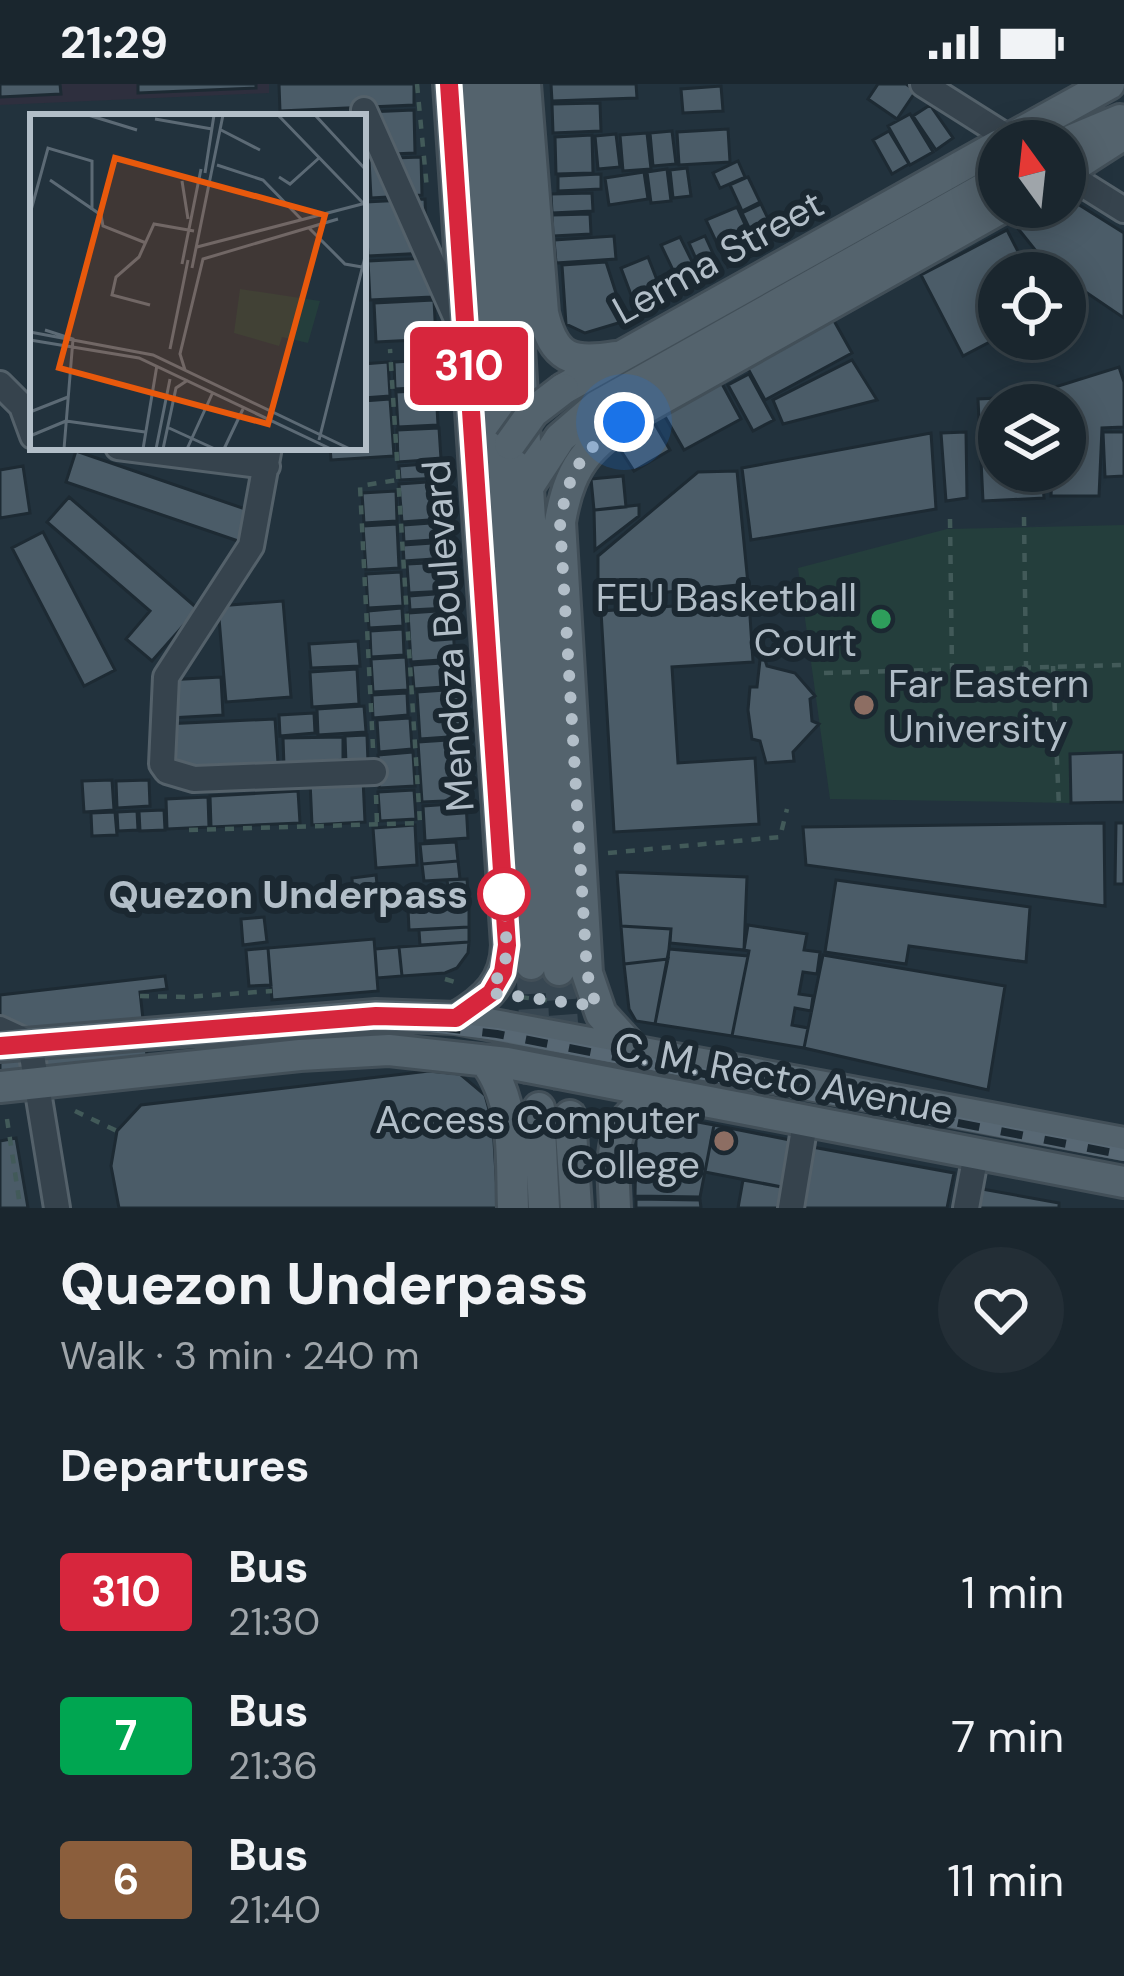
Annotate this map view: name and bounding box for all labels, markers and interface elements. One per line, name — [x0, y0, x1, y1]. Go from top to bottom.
text: 21:29 — [60, 13, 168, 72]
inset map — [30, 114, 366, 450]
north arrow — [978, 120, 1086, 228]
map controls — [978, 120, 1086, 492]
street label: Lerma Street — [604, 178, 832, 336]
button: locate — [978, 252, 1086, 360]
line badge: 310 — [400, 327, 538, 405]
text: 310 — [434, 338, 504, 393]
button: layers — [978, 384, 1086, 492]
your location — [594, 392, 654, 452]
street label: Mendoza Boulevard — [410, 458, 486, 814]
place label: FEU Basketball Court — [596, 572, 857, 668]
marker: FEU Basketball Court — [868, 606, 894, 632]
place label: Far Eastern University — [888, 658, 1089, 754]
marker: Far Eastern University — [851, 692, 877, 718]
place label: Quezon Underpass — [108, 869, 468, 920]
marker: Quezon Underpass — [479, 869, 529, 919]
street label: C. M. Recto Avenue — [610, 1020, 958, 1136]
place label: Access Computer College — [375, 1094, 700, 1190]
marker: Access Computer College — [711, 1128, 737, 1154]
text: Quezon Underpass — [60, 1247, 588, 1322]
button: heart — [938, 1247, 1064, 1373]
text: Walk · 3 min · 240 m — [60, 1330, 420, 1381]
text: Departures — [60, 1436, 309, 1495]
text: Bus — [228, 1537, 308, 1596]
text: 1 min — [961, 1563, 1064, 1622]
text: 310 — [91, 1564, 161, 1619]
text: 21:30 — [228, 1596, 320, 1647]
text: Bus — [228, 1681, 308, 1740]
text: 7 min — [951, 1707, 1064, 1766]
text: 7 — [115, 1708, 137, 1763]
text: 21:36 — [228, 1740, 318, 1791]
text: Bus — [228, 1825, 308, 1884]
text: 11 min — [947, 1851, 1064, 1910]
text: 6 — [113, 1852, 139, 1907]
text: 21:40 — [228, 1884, 321, 1935]

